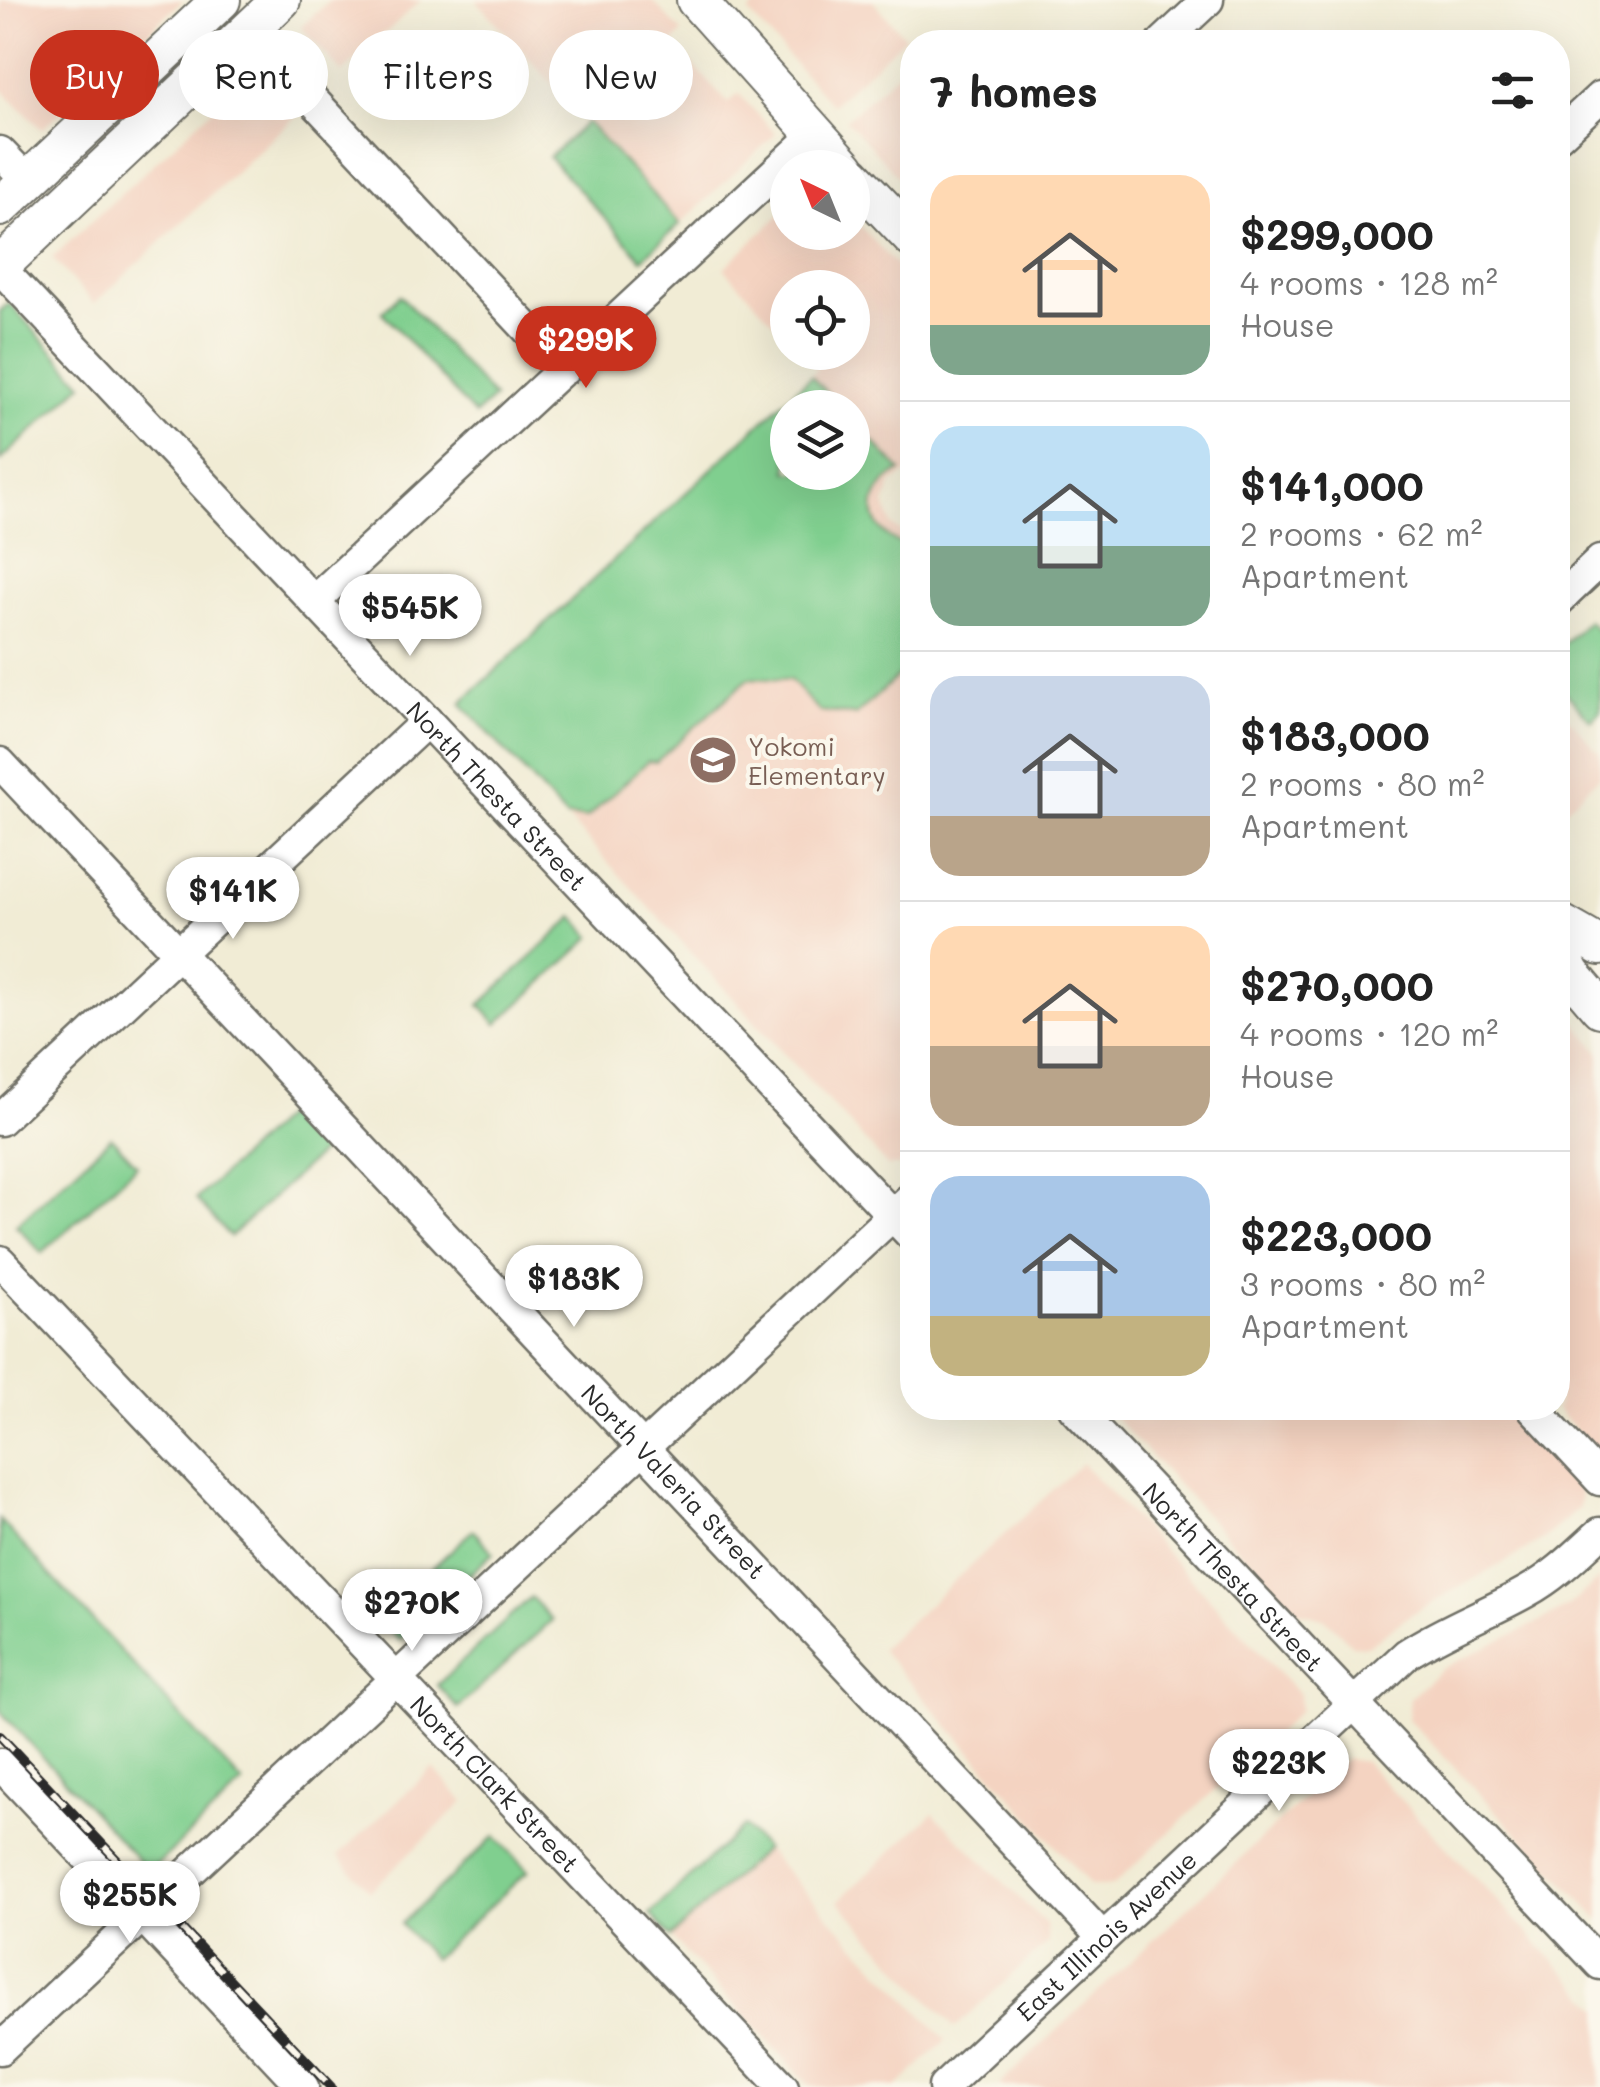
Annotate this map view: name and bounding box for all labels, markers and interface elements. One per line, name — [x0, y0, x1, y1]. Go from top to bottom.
chip: Buy — [30, 30, 159, 120]
chip: Rent — [179, 30, 328, 120]
chip: Filters — [348, 30, 529, 120]
chip: New — [549, 30, 693, 120]
text: 7 homes — [930, 63, 1098, 118]
icon: filters — [1485, 63, 1540, 118]
north arrow — [770, 150, 870, 250]
map controls — [770, 150, 870, 490]
text: $299,000 — [1240, 206, 1434, 261]
icon: home — [1010, 215, 1130, 335]
text: 4 rooms · 128 m² — [1240, 261, 1498, 303]
button: locate — [770, 270, 870, 370]
text: House — [1240, 303, 1335, 345]
pin: $299K — [516, 306, 656, 391]
text: $299K — [537, 317, 635, 359]
button: layers — [770, 390, 870, 490]
text: $141,000 — [1240, 457, 1424, 512]
icon: home — [1010, 466, 1130, 586]
text: 2 rooms · 62 m² — [1240, 512, 1483, 554]
text: Apartment — [1240, 554, 1409, 596]
pin: $545K — [340, 574, 480, 659]
text: $545K — [361, 585, 459, 627]
street label: North Thesta Street — [400, 694, 594, 897]
text: $183,000 — [1240, 707, 1430, 762]
icon: home — [1010, 716, 1130, 836]
place label: Yokomi Elementary — [748, 730, 886, 792]
school or university icon: Yokomi Elementary — [687, 734, 739, 786]
text: 2 rooms · 80 m² — [1240, 762, 1485, 804]
text: Apartment — [1240, 804, 1409, 846]
pin: $141K — [163, 857, 303, 942]
text: $141K — [188, 868, 278, 910]
text: $270,000 — [1240, 957, 1434, 1012]
icon: home — [1010, 966, 1130, 1086]
text: 4 rooms · 120 m² — [1240, 1012, 1498, 1054]
text: House — [1240, 1054, 1335, 1096]
text: $223,000 — [1240, 1207, 1432, 1262]
icon: home — [1010, 1216, 1130, 1336]
pin: $183K — [504, 1245, 644, 1330]
text: $183K — [527, 1256, 621, 1298]
text: 3 rooms · 80 m² — [1240, 1262, 1485, 1304]
text: Apartment — [1240, 1304, 1409, 1346]
street label: North Valeria Street — [575, 1377, 773, 1585]
street label: North Thesta Street — [1136, 1475, 1331, 1678]
pin: $270K — [342, 1569, 482, 1654]
text: $270K — [363, 1580, 461, 1622]
street label: North Clark Street — [404, 1688, 587, 1879]
pin: $223K — [1209, 1729, 1349, 1814]
text: $223K — [1231, 1740, 1327, 1782]
street label: East Illinois Avenue — [1009, 1843, 1203, 2027]
pin: $255K — [60, 1861, 200, 1946]
text: $255K — [82, 1872, 178, 1914]

